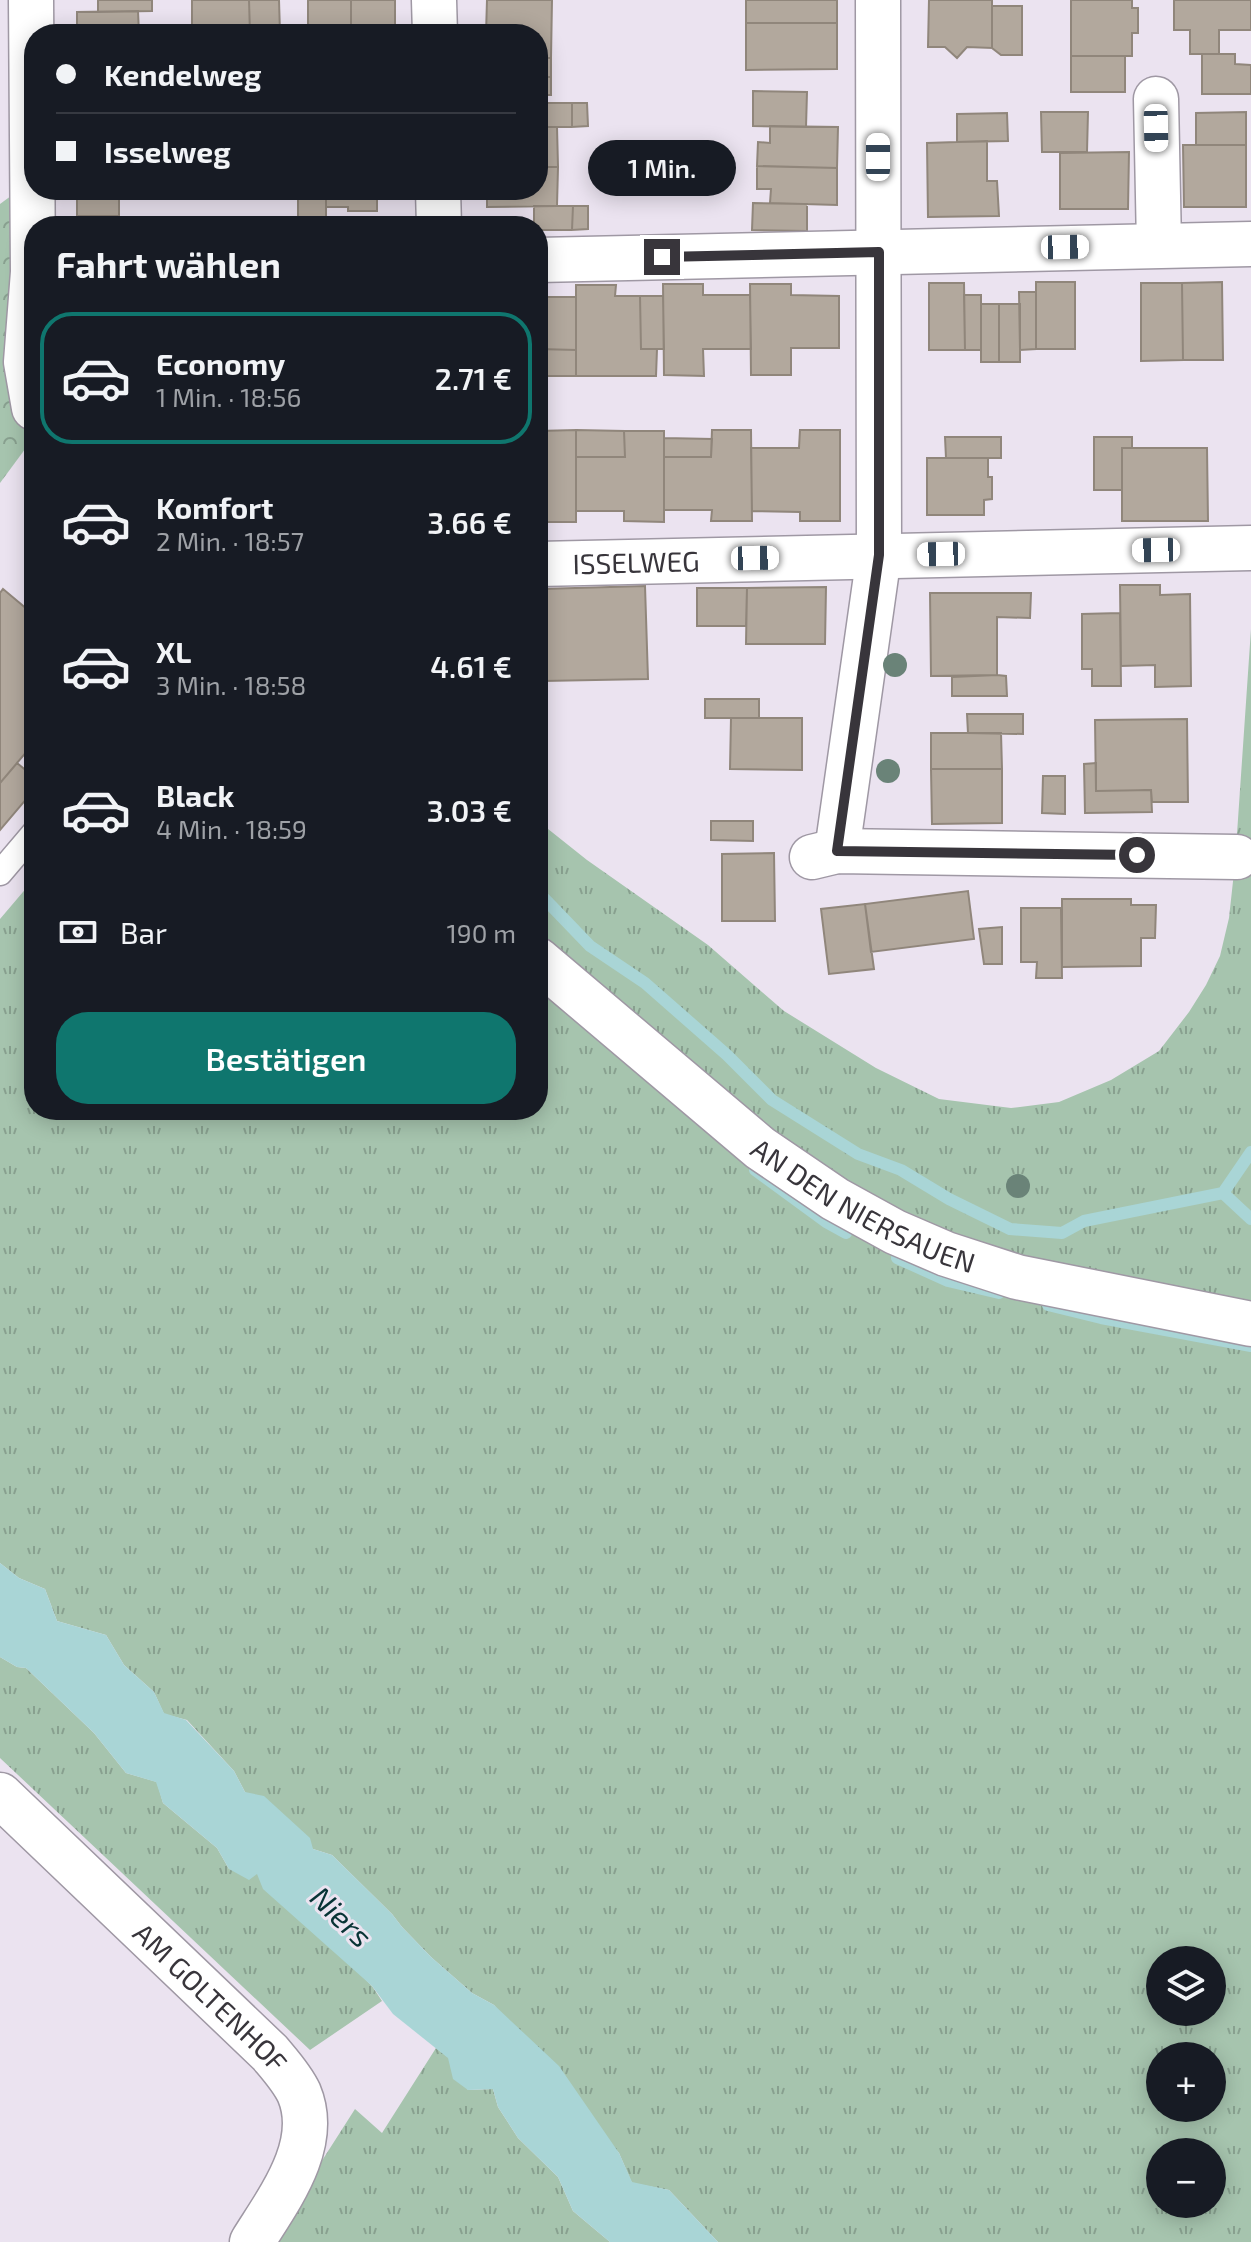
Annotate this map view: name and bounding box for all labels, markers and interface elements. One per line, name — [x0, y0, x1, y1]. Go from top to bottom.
text: Kendelweg — [104, 56, 261, 92]
car — [1144, 104, 1168, 152]
text: Isselweg — [104, 133, 231, 169]
car — [866, 133, 890, 181]
callout: 1 Min. — [588, 141, 736, 197]
text: 1 Min. — [628, 152, 696, 183]
car — [1041, 235, 1089, 259]
route end — [644, 239, 680, 275]
text: Fahrt wählen — [56, 242, 281, 285]
icon: car — [60, 342, 132, 414]
text: Economy — [156, 345, 285, 381]
text: 2.71 € — [435, 360, 512, 396]
text: 1 Min. · 18:56 — [156, 381, 301, 412]
icon: car — [60, 486, 132, 558]
text: Komfort — [156, 489, 273, 525]
text: 3.66 € — [427, 504, 512, 540]
text: 2 Min. · 18:57 — [156, 525, 304, 556]
car — [1132, 538, 1180, 562]
car — [917, 542, 965, 566]
street label: ISSELWEG — [572, 543, 700, 580]
car — [731, 546, 779, 570]
icon: car — [60, 630, 132, 702]
text: XL — [156, 633, 191, 669]
text: 4.61 € — [430, 648, 512, 684]
text: 3 Min. · 18:58 — [156, 669, 306, 700]
icon: car — [60, 774, 132, 846]
text: Black — [156, 777, 234, 813]
text: 3.03 € — [427, 792, 512, 828]
text: 4 Min. · 18:59 — [156, 813, 307, 844]
route start — [1119, 837, 1155, 873]
icon: cash — [56, 910, 100, 954]
text: Bar — [120, 914, 167, 950]
text: 190 m — [447, 917, 516, 948]
button: Bestätigen — [56, 1012, 516, 1104]
street label: AN DEN NIERSAUEN — [745, 1130, 980, 1279]
water label: Niers — [304, 1878, 380, 1954]
street label: AM GOLTENHOF — [127, 1915, 295, 2078]
map controls — [1146, 1946, 1226, 2218]
button: layers — [1146, 1946, 1226, 2026]
button: + — [1146, 2042, 1226, 2122]
button: − — [1146, 2138, 1226, 2218]

